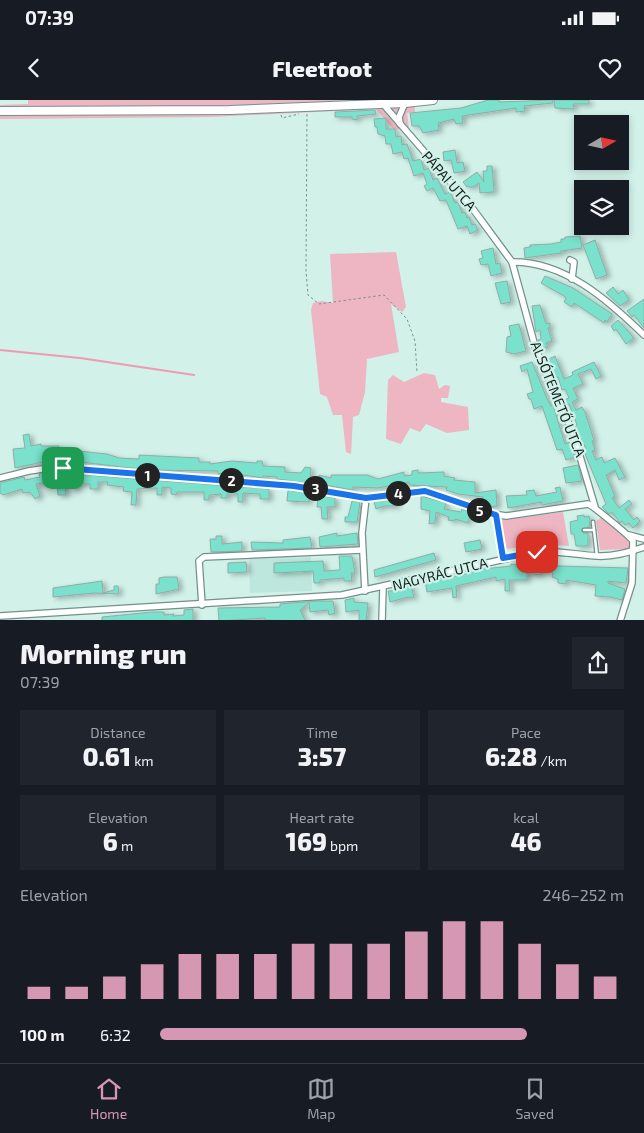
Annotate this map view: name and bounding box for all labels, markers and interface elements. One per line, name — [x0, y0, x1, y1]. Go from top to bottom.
text: 07:39 — [25, 6, 74, 29]
icon: back — [20, 54, 48, 82]
icon: heart — [596, 54, 624, 82]
text: Fleetfoot — [272, 55, 372, 81]
north arrow — [574, 115, 629, 170]
map controls — [574, 115, 629, 235]
street label: PÁPAI UTCA — [419, 147, 480, 214]
button: layers — [574, 180, 629, 235]
street label: ALSÓTEMETŐ UTCA — [527, 338, 590, 459]
pin — [42, 447, 84, 489]
icon: arrive — [49, 454, 77, 482]
pin: 1 — [134, 462, 160, 488]
text: 1 — [144, 467, 151, 484]
pin: 2 — [218, 468, 244, 492]
text: 2 — [227, 472, 236, 489]
pin: 3 — [302, 476, 328, 500]
text: 3 — [312, 480, 319, 497]
pin: 4 — [386, 480, 410, 506]
text: 4 — [394, 485, 403, 502]
pin: 5 — [466, 498, 492, 522]
text: 5 — [476, 502, 483, 519]
pin — [516, 531, 558, 573]
icon: check — [523, 538, 551, 566]
street label: NAGYRÁC UTCA — [390, 553, 490, 594]
text: Morning run — [20, 636, 187, 670]
button: share — [572, 637, 624, 689]
text: 07:39 — [20, 672, 60, 691]
text: Distance — [90, 724, 146, 741]
text: Time — [306, 724, 338, 741]
text: Pace — [511, 724, 541, 741]
text: 0.61 — [82, 741, 131, 771]
text: 3:57 — [298, 741, 346, 771]
text: 6:28 — [485, 741, 537, 771]
text: km — [131, 752, 154, 769]
text: /km — [537, 752, 567, 769]
text: Elevation — [88, 809, 148, 826]
text: Heart rate — [290, 809, 354, 826]
text: kcal — [513, 809, 539, 826]
text: 6 — [103, 826, 118, 856]
text: 169 — [286, 826, 327, 856]
text: 46 — [510, 826, 542, 856]
text: m — [118, 837, 133, 854]
text: bpm — [327, 837, 358, 854]
text: Elevation — [20, 885, 88, 904]
text: 246–252 m — [542, 885, 624, 904]
text: 100 m — [20, 1025, 65, 1044]
text: 6:32 — [100, 1025, 131, 1044]
tab: Home — [90, 1075, 127, 1122]
tab: Map — [307, 1075, 335, 1122]
tab: Saved — [516, 1075, 554, 1122]

